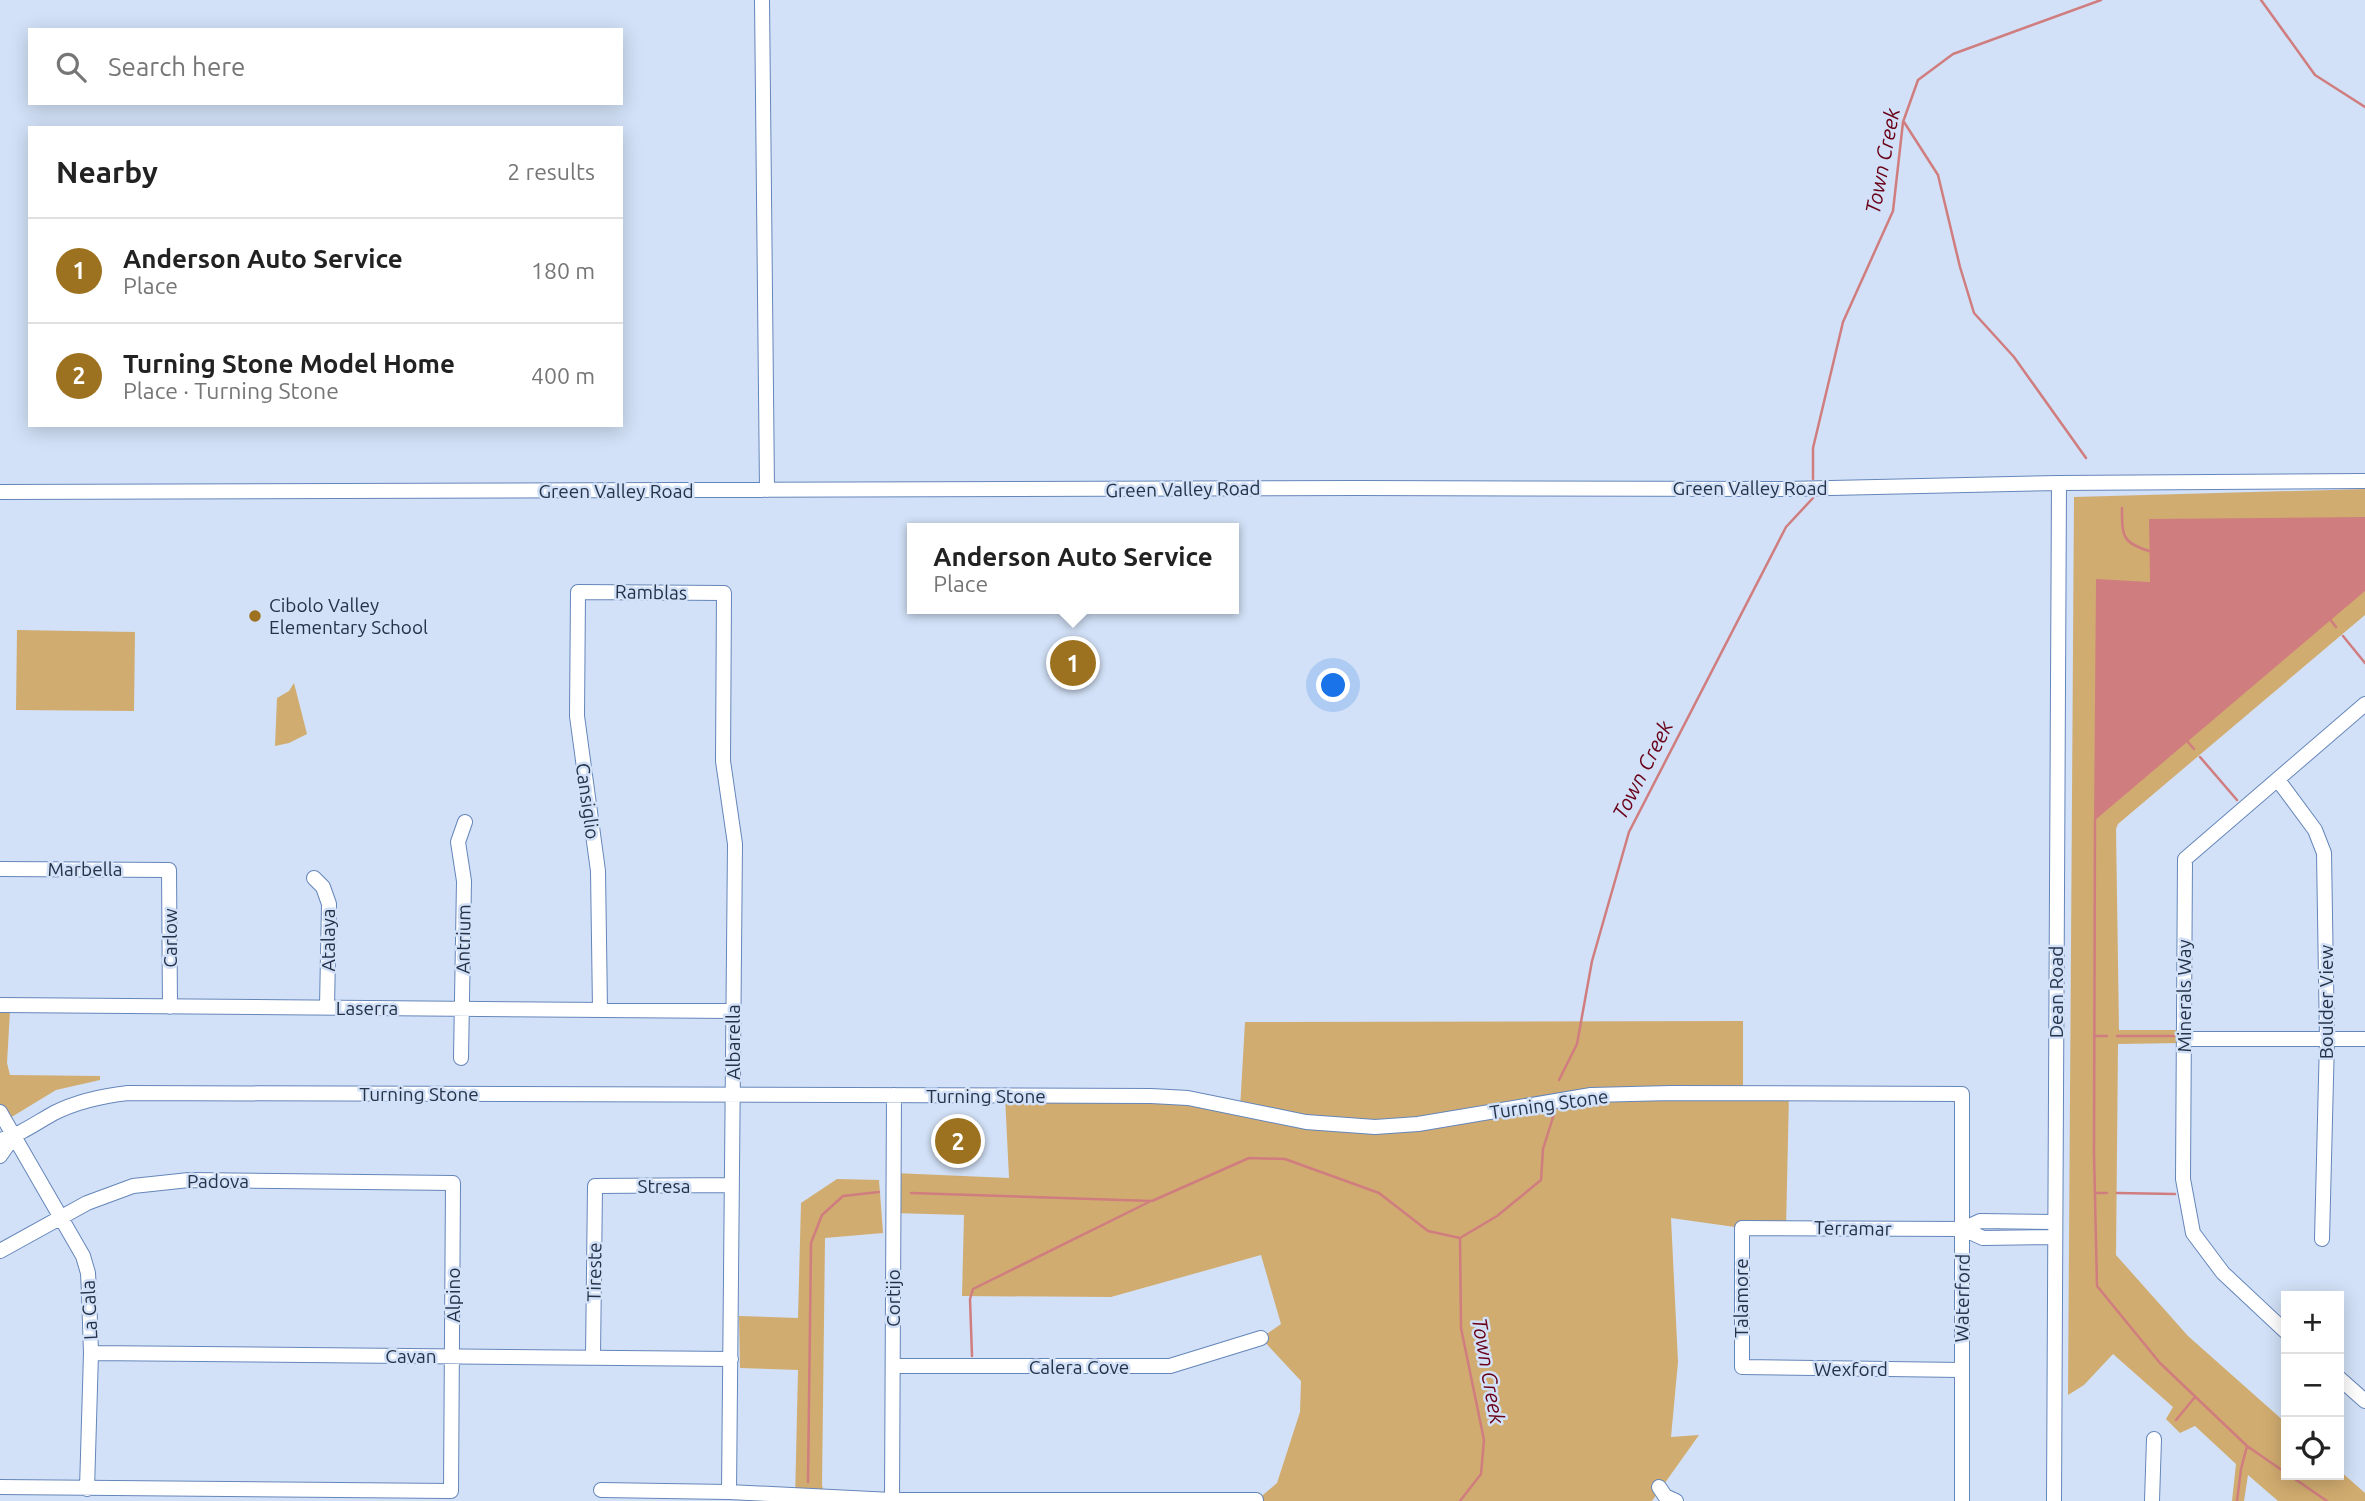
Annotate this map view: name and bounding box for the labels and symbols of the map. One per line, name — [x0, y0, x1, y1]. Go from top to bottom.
water label: Town Creek — [1860, 106, 1904, 216]
street label: Green Valley Road — [1105, 477, 1261, 501]
street label: Green Valley Road — [1672, 477, 1828, 499]
street label: Green Valley Road — [538, 480, 694, 502]
street label: Ramblas — [615, 580, 687, 604]
place label: Cibolo Valley Elementary School — [269, 594, 428, 638]
marker: Cibolo Valley Elementary School — [247, 608, 263, 624]
pin: 1 — [1050, 637, 1096, 689]
your location — [1316, 668, 1350, 702]
water label: Town Creek — [1607, 716, 1677, 823]
street label: Cansiglio — [572, 761, 604, 841]
street label: Marbella — [48, 858, 122, 880]
street label: Antrium — [451, 904, 475, 974]
street label: Carlow — [159, 908, 181, 968]
street label: Atalaya — [317, 908, 339, 972]
street label: Minerals Way — [2173, 939, 2195, 1053]
street label: Boulder View — [2315, 944, 2337, 1059]
street label: Dean Road — [2045, 946, 2067, 1038]
street label: Laserra — [336, 997, 398, 1019]
street label: Albarella — [722, 1004, 744, 1080]
street label: Turning Stone — [359, 1083, 479, 1105]
street label: Turning Stone — [926, 1085, 1046, 1107]
street label: Turning Stone — [1488, 1085, 1610, 1123]
pin: 2 — [935, 1115, 981, 1167]
street label: Padova — [187, 1170, 249, 1192]
street label: Stresa — [637, 1175, 691, 1197]
street label: Terramar — [1814, 1216, 1892, 1240]
street label: Tireste — [582, 1242, 606, 1302]
street label: Waterford — [1950, 1253, 1974, 1343]
street label: Talamore — [1730, 1258, 1752, 1338]
street label: Alpino — [442, 1267, 464, 1323]
street label: Cortijo — [882, 1269, 904, 1327]
street label: La Cala — [76, 1279, 102, 1341]
water label: Town Creek — [1468, 1316, 1510, 1426]
street label: Cavan — [385, 1345, 437, 1367]
street label: Calera Cove — [1029, 1356, 1129, 1378]
street label: Wexford — [1814, 1358, 1888, 1380]

